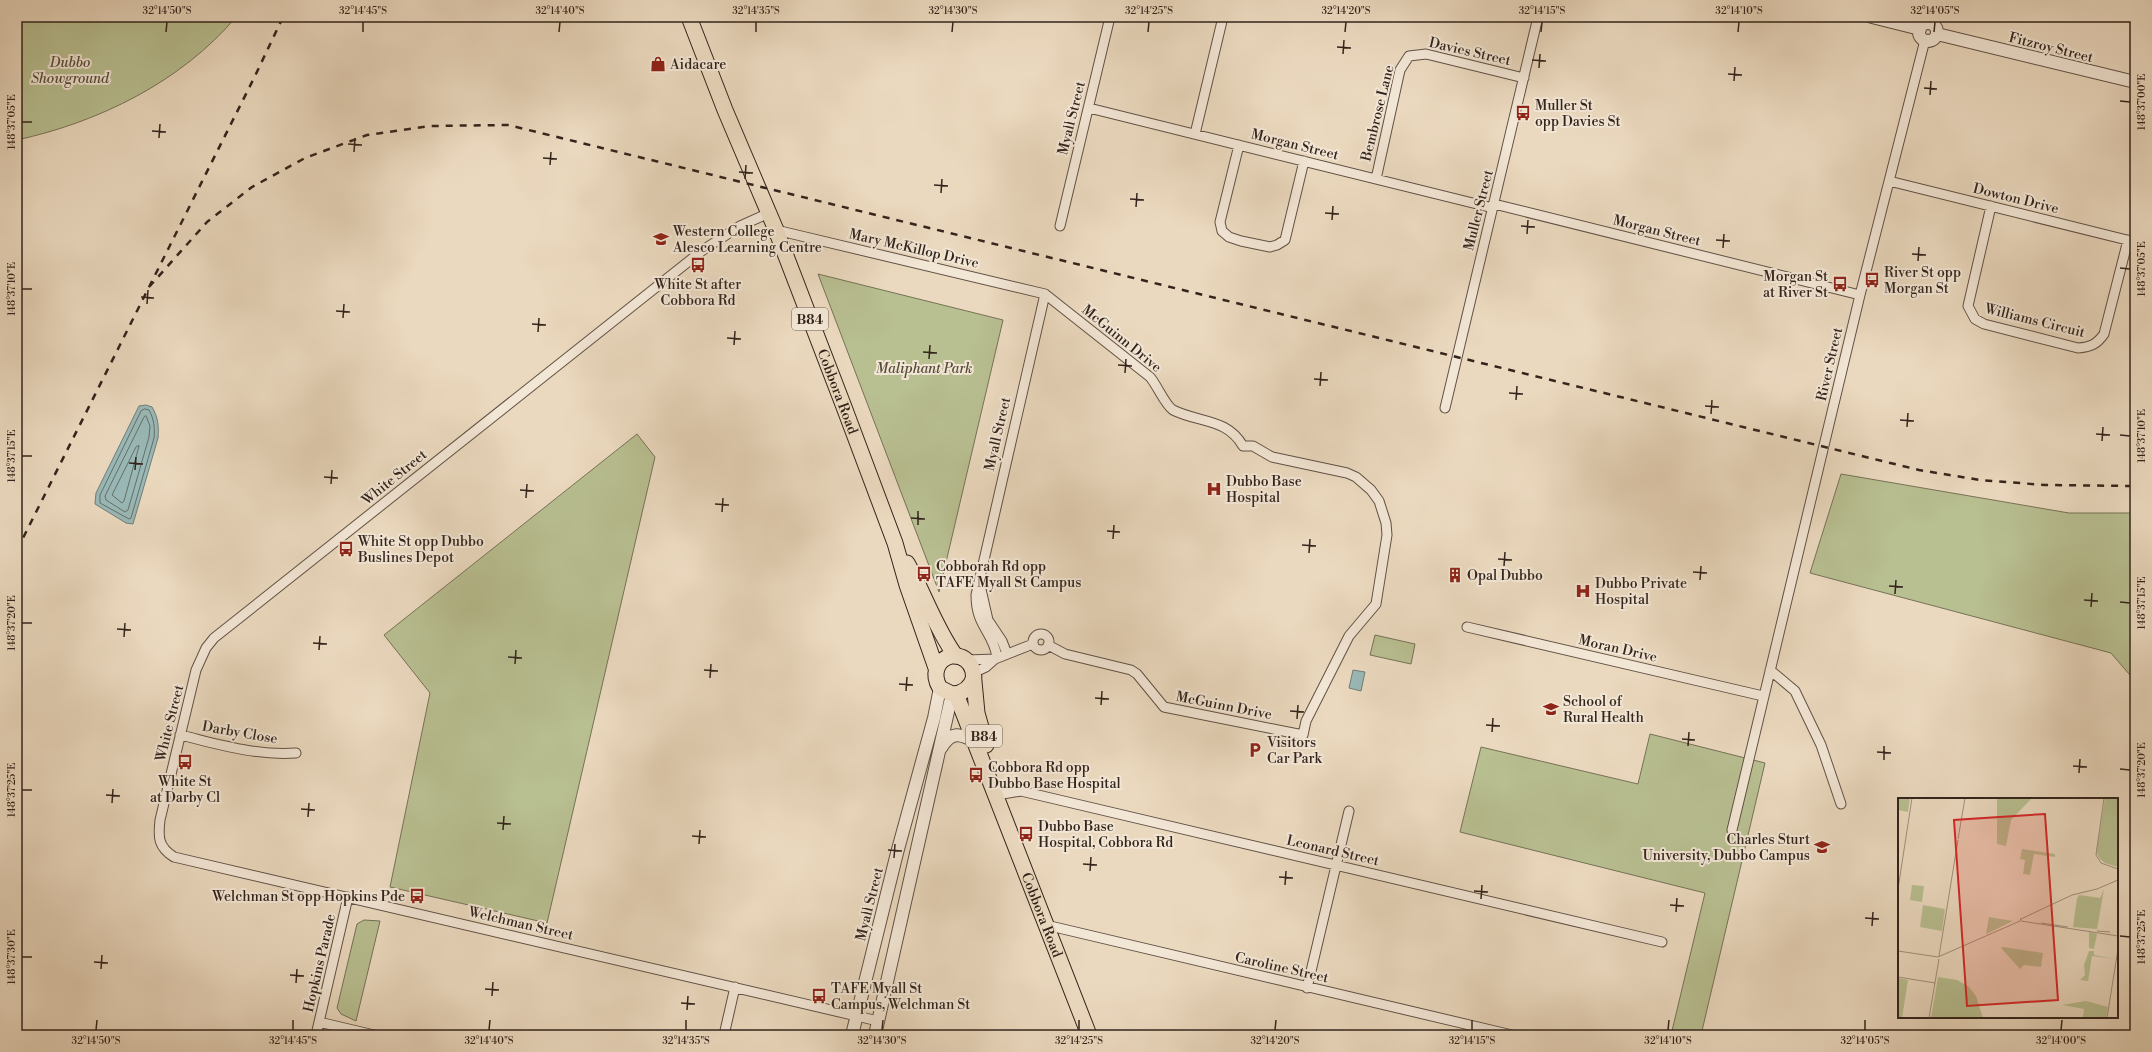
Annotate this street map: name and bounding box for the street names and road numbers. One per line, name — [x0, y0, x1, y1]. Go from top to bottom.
street label: Fitzroy Street — [2007, 29, 2095, 67]
street label: Davies Street — [1427, 34, 1513, 70]
street label: Bembrose Lane — [1357, 63, 1399, 164]
street label: Myall Street — [1054, 79, 1090, 157]
street label: Morgan Street — [1249, 125, 1341, 165]
street label: Muller Street — [1460, 168, 1498, 253]
street label: Dowton Drive — [1971, 180, 2060, 218]
street label: Morgan Street — [1611, 211, 1703, 251]
street label: Mary McKillop Drive — [847, 225, 980, 273]
street label: Williams Circuit — [1982, 300, 2087, 342]
street label: McGuinn Drive — [1078, 301, 1165, 376]
road number: B84 — [792, 308, 828, 330]
street label: River Street — [1813, 326, 1847, 403]
street label: Cobbora Road — [813, 347, 861, 437]
street label: Myall Street — [981, 395, 1015, 473]
street label: White Street — [358, 446, 431, 510]
street label: Moran Drive — [1577, 631, 1659, 667]
street label: White Street — [152, 683, 188, 764]
street label: McGuinn Drive — [1174, 688, 1273, 724]
street label: Darby Close — [201, 718, 279, 748]
road number: B84 — [966, 725, 1002, 747]
street label: Leonard Street — [1285, 832, 1381, 870]
street label: Myall Street — [852, 865, 888, 943]
street label: Cobbora Road — [1016, 870, 1066, 960]
street label: Welchman Street — [466, 903, 575, 945]
street label: Hopkins Parade — [300, 912, 340, 1014]
street label: Caroline Street — [1233, 948, 1330, 987]

